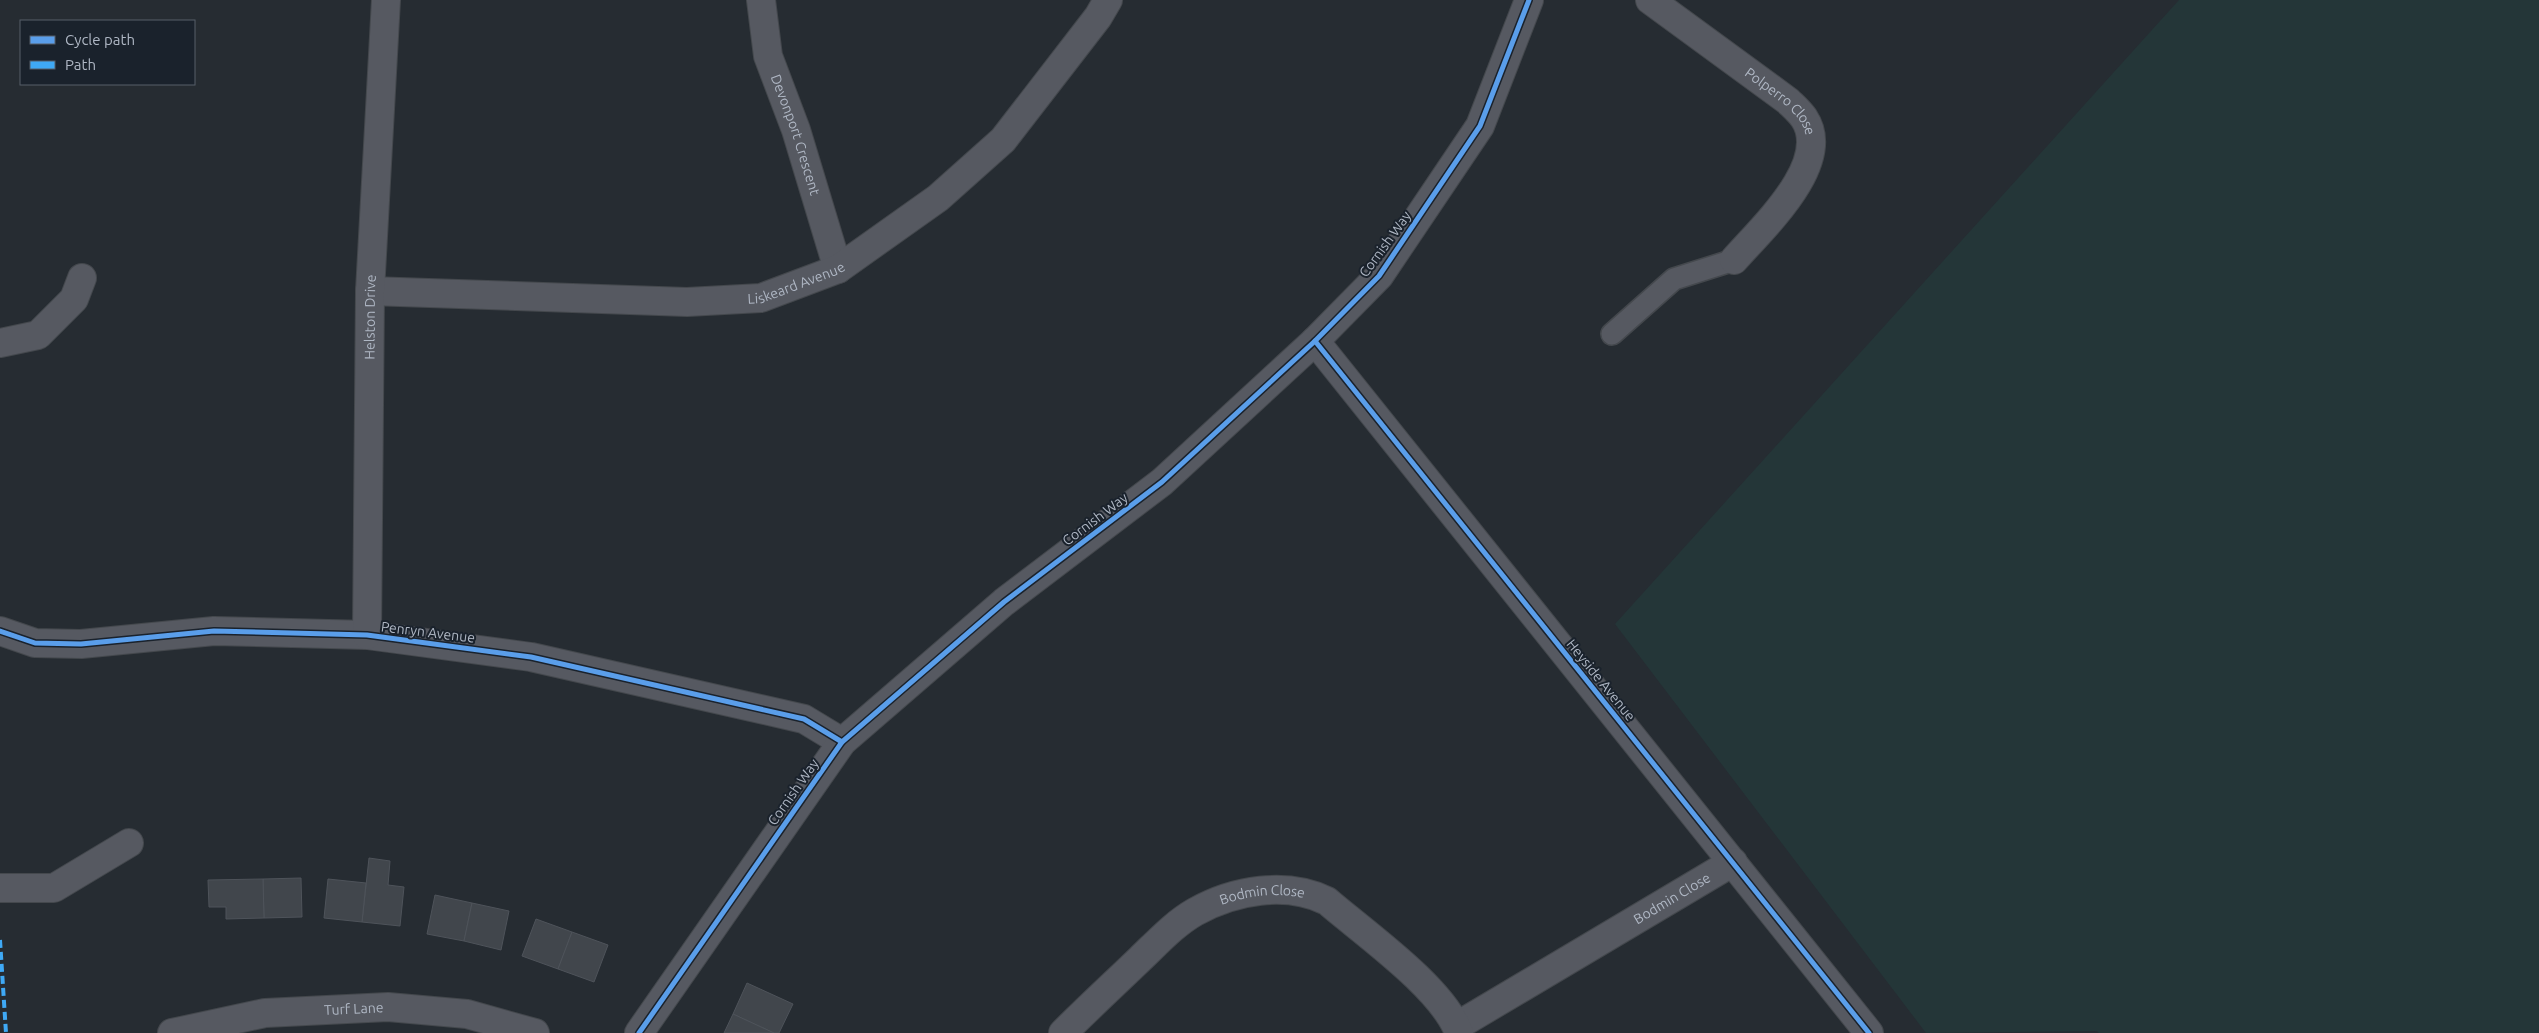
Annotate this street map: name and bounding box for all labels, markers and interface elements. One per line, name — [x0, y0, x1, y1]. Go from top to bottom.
legend — [20, 20, 195, 85]
text: Cycle path — [65, 31, 135, 48]
text: Path — [65, 56, 96, 73]
street label: Polperro Close — [1742, 64, 1818, 136]
street label: Devonport Crescent — [768, 72, 823, 198]
street label: Cornish Way — [1356, 208, 1414, 280]
street label: Liskeard Avenue — [747, 259, 848, 307]
street label: Helston Drive — [361, 274, 379, 360]
street label: Cornish Way — [1059, 489, 1131, 549]
street label: Penryn Avenue — [380, 618, 476, 646]
street label: Heyside Avenue — [1563, 636, 1639, 724]
street label: Cornish Way — [764, 756, 822, 828]
street label: Bodmin Close — [1631, 869, 1713, 927]
street label: Bodmin Close — [1217, 882, 1306, 908]
street label: Turf Lane — [324, 999, 384, 1018]

